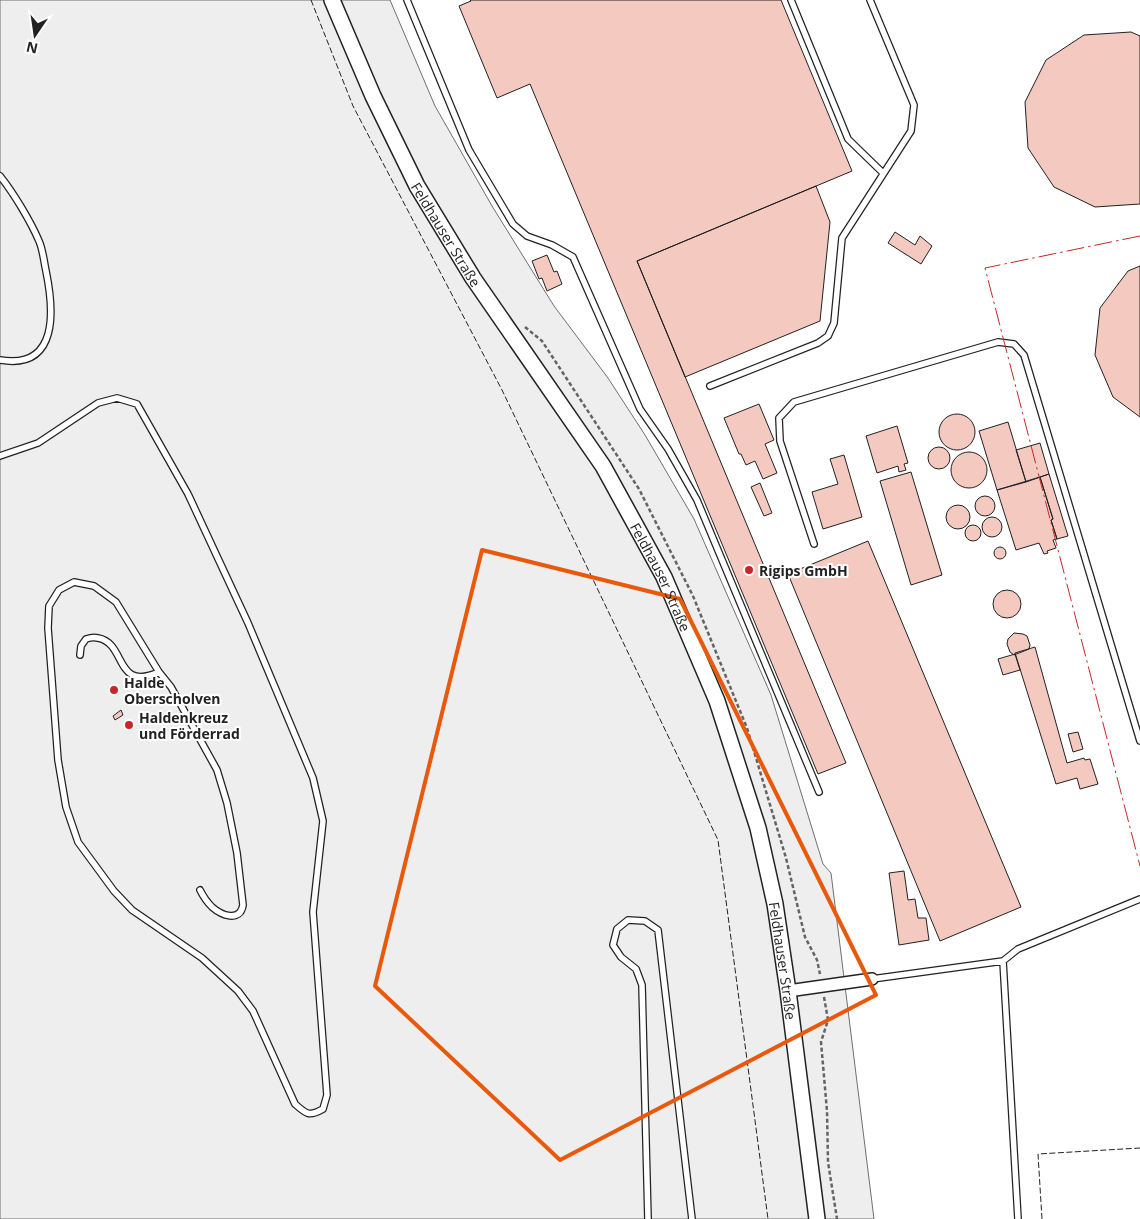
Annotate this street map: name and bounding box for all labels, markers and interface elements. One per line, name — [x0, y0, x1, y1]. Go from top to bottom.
north arrow — [10, 10, 60, 60]
text: N — [24, 38, 40, 59]
street label: Feldhauser Straße — [407, 178, 486, 290]
street label: Feldhauser Straße — [626, 519, 696, 634]
place label: Rigips GmbH — [759, 561, 848, 580]
marker: Rigips GmbH — [743, 564, 755, 576]
place label: Halde Oberscholven — [124, 673, 220, 708]
marker: Halde Oberscholven — [108, 684, 120, 696]
place label: Haldenkreuz und Förderrad — [139, 708, 240, 743]
marker: Haldenkreuz und Förderrad — [123, 719, 135, 731]
street label: Feldhauser Straße — [765, 900, 801, 1021]

